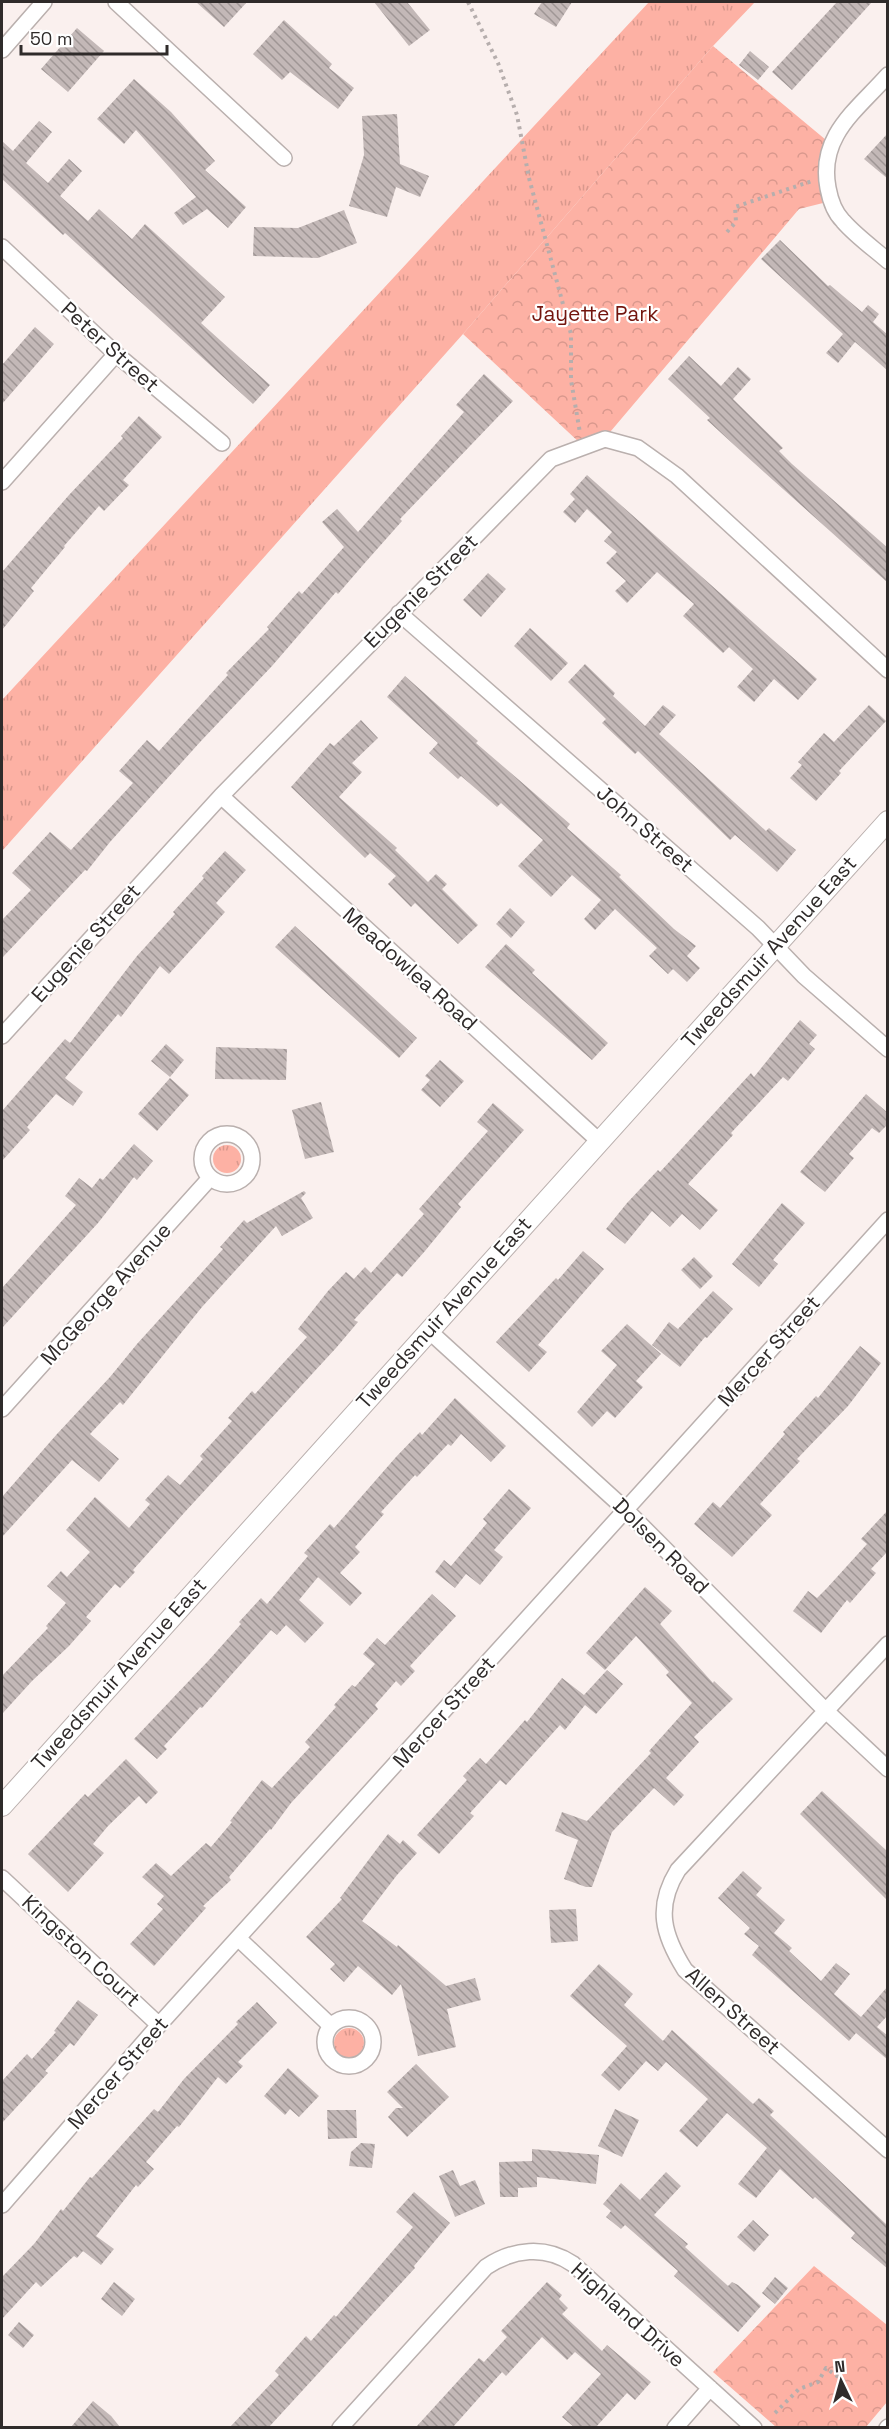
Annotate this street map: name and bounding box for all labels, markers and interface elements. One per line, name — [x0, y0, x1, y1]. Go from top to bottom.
scale bar — [21, 18, 166, 56]
text: 50 m — [30, 27, 72, 50]
street label: Peter Street — [55, 295, 165, 398]
park label: Jayette Park — [532, 300, 658, 327]
street label: Eugenie Street — [358, 528, 483, 653]
street label: John Street — [591, 779, 700, 878]
street label: Tweedsmuir Avenue East — [675, 850, 862, 1053]
street label: Eugenie Street — [25, 878, 146, 1008]
street label: Meadowlea Road — [337, 901, 483, 1036]
street label: Tweedsmuir Avenue East — [350, 1211, 537, 1414]
street label: McGeorge Avenue — [34, 1217, 177, 1371]
street label: Mercer Street — [712, 1289, 826, 1412]
street label: Dolsen Road — [607, 1492, 715, 1600]
street label: Tweedsmuir Avenue East — [25, 1572, 212, 1775]
street label: Mercer Street — [387, 1650, 501, 1773]
street label: Kingston Court — [16, 1889, 146, 2013]
street label: Allen Street — [680, 1961, 786, 2060]
street label: Mercer Street — [61, 2011, 174, 2135]
street label: Highland Drive — [566, 2256, 691, 2373]
north arrow — [811, 2351, 871, 2411]
text: N — [833, 2356, 846, 2377]

